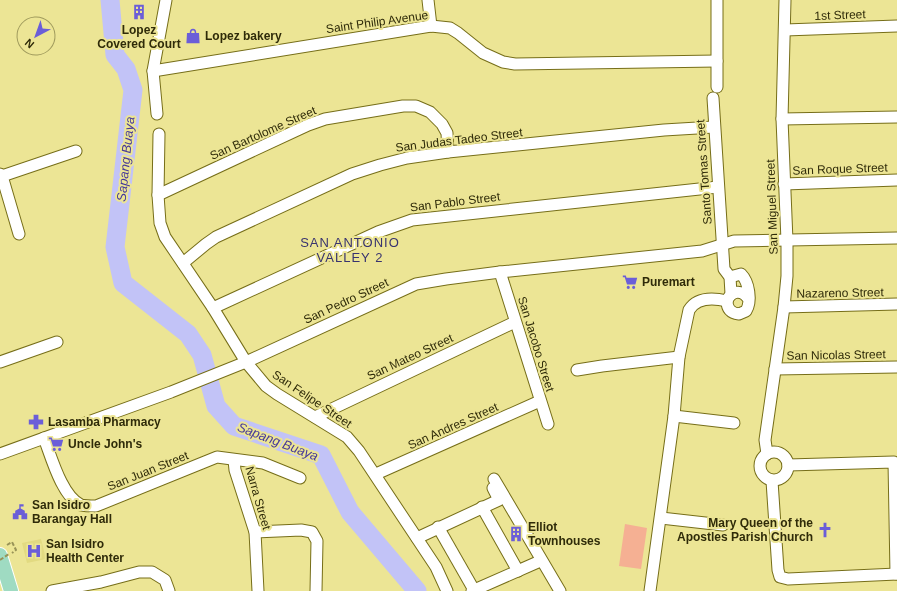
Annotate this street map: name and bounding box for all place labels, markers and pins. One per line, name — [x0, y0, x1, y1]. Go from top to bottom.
building icon: Lopez Covered Court — [130, 3, 148, 21]
place label: Lopez Covered Court — [97, 23, 181, 51]
shop icon: Lopez bakery — [184, 27, 202, 45]
place label: Lopez bakery — [205, 29, 282, 43]
supermarket icon: Puremart — [621, 273, 639, 291]
place label: Puremart — [642, 275, 695, 289]
pharmacy icon: Lasamba Pharmacy — [27, 413, 45, 431]
place label: Lasamba Pharmacy — [48, 415, 161, 429]
supermarket icon: Uncle John's — [47, 435, 65, 453]
place label: Uncle John's — [68, 437, 143, 451]
place label: San Isidro Barangay Hall — [32, 498, 112, 526]
public building icon: San Isidro Barangay Hall — [11, 503, 29, 521]
place label: Mary Queen of the Apostles Parish Church — [677, 516, 813, 544]
place label: Elliot Townhouses — [528, 520, 601, 548]
church icon: Mary Queen of the Apostles Parish Church — [816, 521, 834, 539]
building icon: Elliot Townhouses — [507, 525, 525, 543]
place label: San Isidro Health Center — [46, 537, 124, 565]
hospital icon: San Isidro Health Center — [25, 542, 43, 560]

